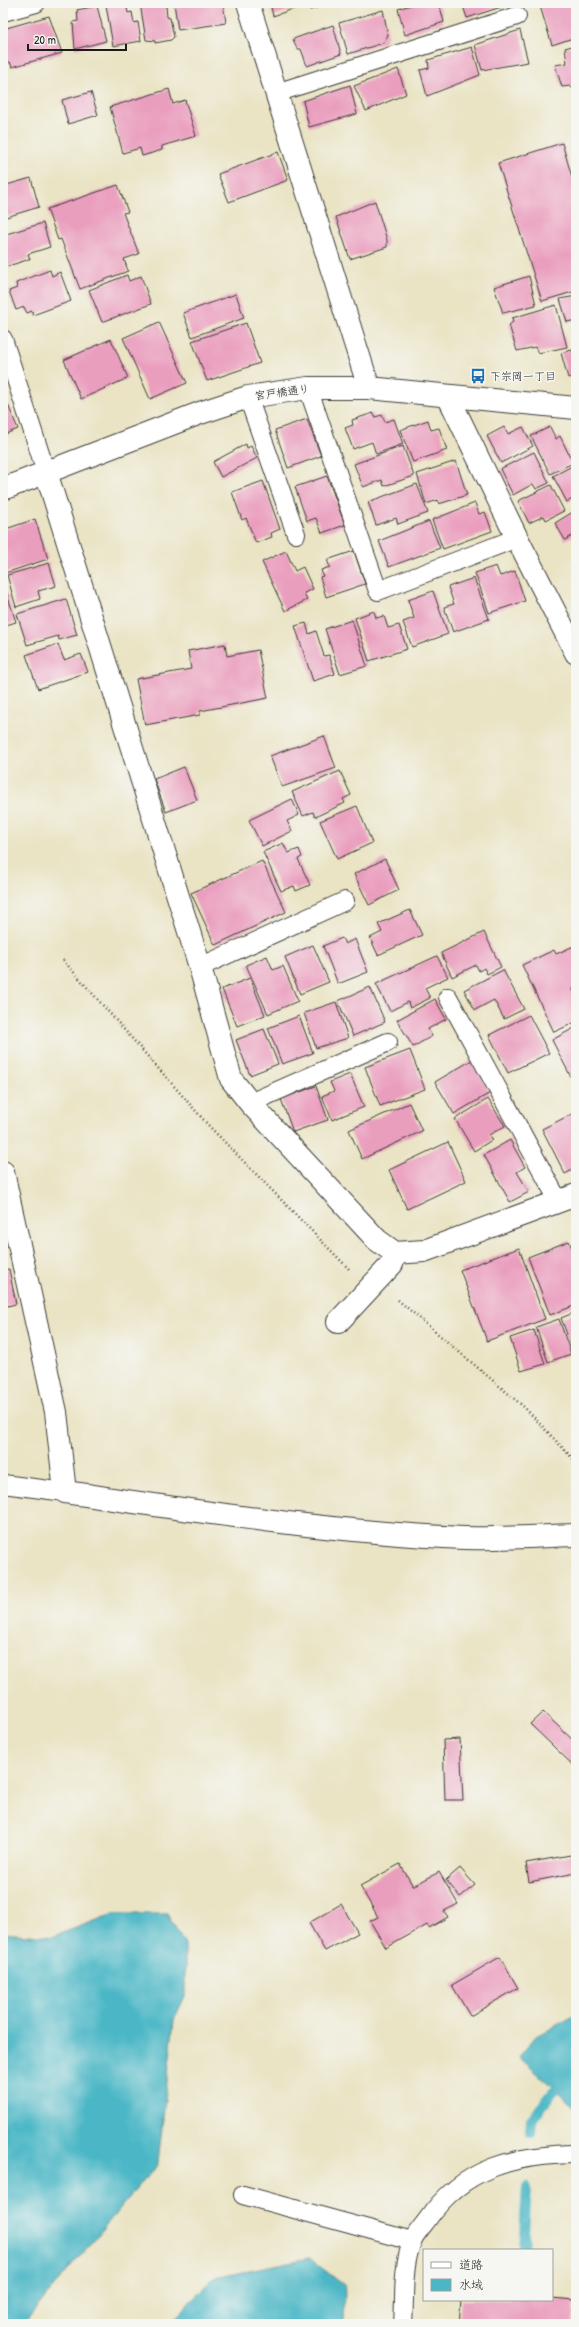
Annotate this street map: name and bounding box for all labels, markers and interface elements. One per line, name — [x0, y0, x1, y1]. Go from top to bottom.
scale bar — [28, 26, 126, 52]
text: 20 m — [34, 31, 56, 48]
bus stop icon: 下宗岡一丁目 — [469, 367, 487, 385]
place label: 下宗岡一丁目 — [490, 369, 556, 383]
street label: 宮戸橋通り — [254, 381, 310, 403]
legend — [423, 2249, 553, 2301]
text: 道路 — [459, 2256, 483, 2273]
text: 水域 — [459, 2276, 483, 2293]

